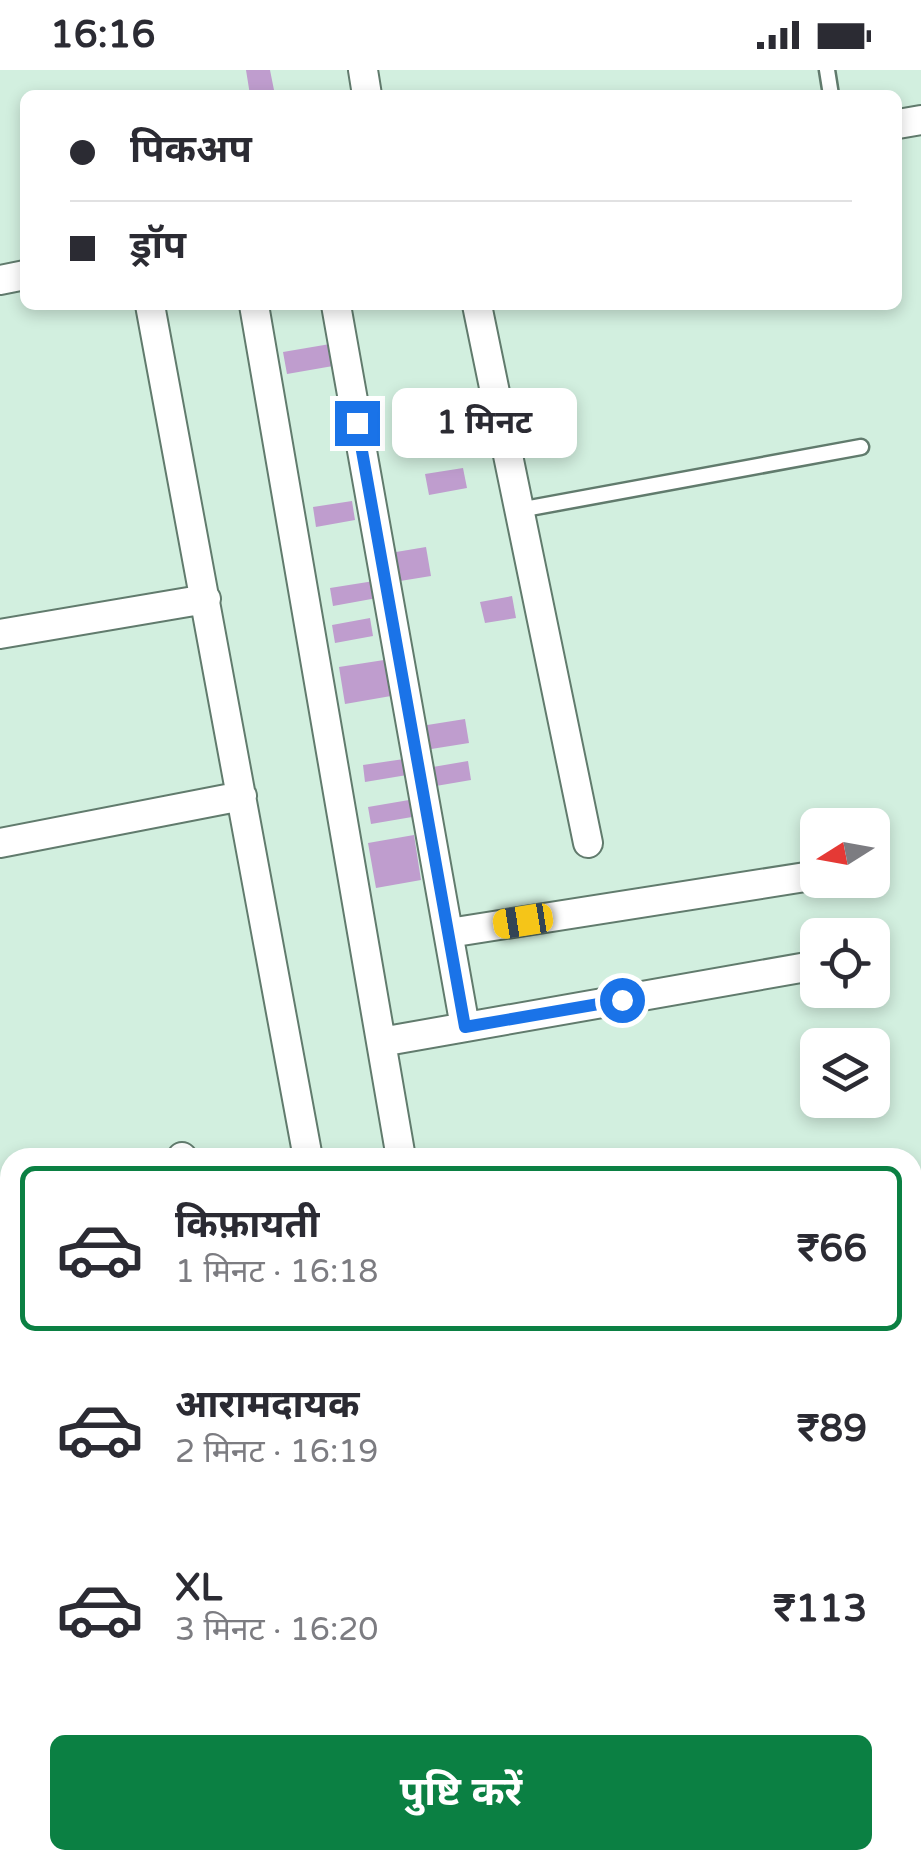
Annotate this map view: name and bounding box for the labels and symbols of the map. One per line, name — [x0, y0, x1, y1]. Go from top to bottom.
callout: 1 मिनट — [392, 388, 577, 458]
route end — [335, 401, 380, 446]
north arrow — [800, 808, 890, 898]
car — [491, 901, 555, 941]
route start — [600, 978, 645, 1023]

